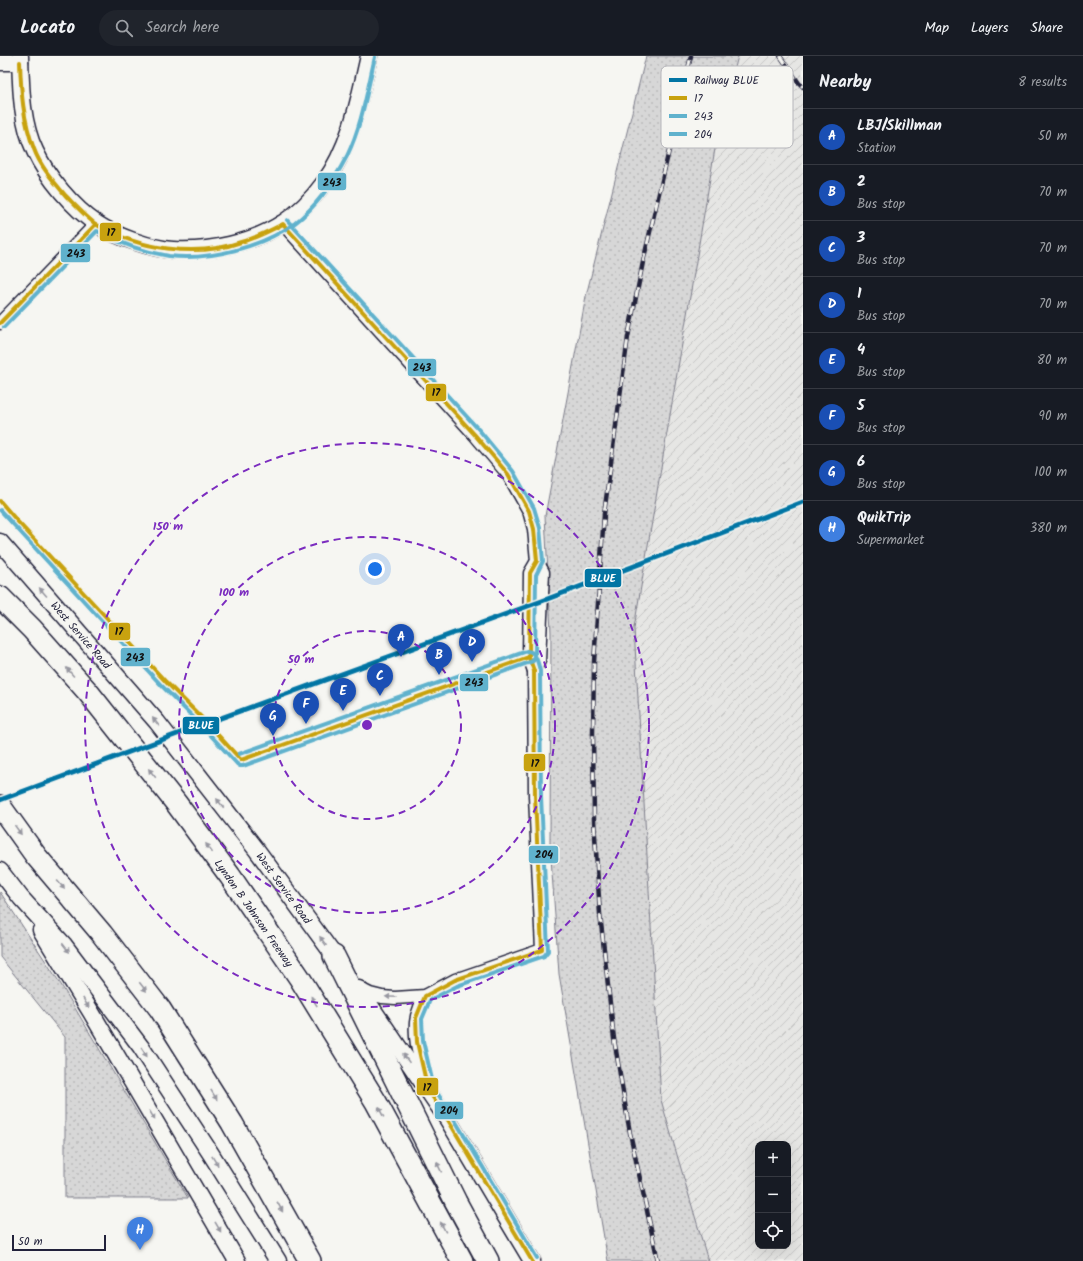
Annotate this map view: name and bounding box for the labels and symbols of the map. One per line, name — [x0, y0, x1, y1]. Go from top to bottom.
legend — [661, 66, 793, 148]
text: Railway BLUE — [694, 72, 760, 90]
text: 17 — [694, 90, 703, 108]
text: 243 — [694, 108, 713, 126]
text: 204 — [694, 126, 712, 144]
line badge: 243 — [317, 172, 347, 191]
text: 243 — [323, 174, 341, 192]
line badge: 17 — [99, 222, 122, 242]
text: 17 — [107, 224, 116, 242]
line badge: 243 — [60, 243, 91, 263]
text: 243 — [67, 245, 85, 263]
line badge: 243 — [407, 358, 437, 377]
text: 243 — [413, 359, 431, 377]
line badge: 17 — [425, 383, 447, 402]
text: 17 — [432, 384, 441, 402]
text: 150 m — [153, 517, 183, 536]
your location — [365, 559, 385, 579]
line badge: BLUE — [584, 568, 622, 588]
text: BLUE — [590, 570, 617, 588]
text: 100 m — [219, 583, 249, 602]
one-way arrow — [39, 587, 48, 597]
street label: West Service Road — [46, 598, 115, 674]
line badge: 17 — [108, 622, 131, 641]
text: 17 — [115, 623, 124, 641]
pin: A — [388, 624, 414, 657]
pin: D — [459, 629, 485, 662]
pin: B — [426, 642, 452, 675]
line badge: 243 — [120, 647, 151, 667]
text: 243 — [126, 649, 144, 667]
text: 50 m — [287, 650, 315, 669]
pin: C — [367, 663, 393, 696]
one-way arrow — [65, 666, 74, 677]
line badge: 243 — [459, 673, 489, 692]
text: 243 — [465, 674, 483, 692]
pin: E — [330, 678, 356, 711]
pin: F — [293, 691, 319, 724]
pin: G — [260, 703, 286, 736]
one-way arrow — [152, 716, 161, 727]
line badge: BLUE — [182, 716, 220, 735]
text: BLUE — [188, 717, 215, 735]
centre of rings — [360, 718, 374, 732]
line badge: 17 — [523, 753, 546, 772]
text: 17 — [531, 755, 540, 773]
one-way arrow — [147, 767, 156, 778]
one-way arrow — [216, 797, 224, 808]
one-way arrow — [14, 825, 22, 836]
one-way arrow — [205, 842, 213, 853]
line badge: 204 — [528, 845, 559, 864]
text: 204 — [535, 846, 553, 864]
street label: West Service Road — [251, 849, 316, 929]
street label: Lyndon B Johnson Freeway — [209, 856, 298, 972]
one-way arrow — [57, 880, 66, 891]
one-way arrow — [319, 935, 327, 946]
one-way arrow — [62, 943, 71, 954]
one-way arrow — [138, 981, 147, 992]
one-way arrow — [384, 994, 397, 1000]
one-way arrow — [310, 996, 317, 1007]
one-way arrow — [82, 997, 89, 1009]
one-way arrow — [140, 1047, 148, 1057]
one-way arrow — [402, 1053, 410, 1063]
line badge: 17 — [416, 1077, 439, 1096]
text: 17 — [423, 1079, 432, 1097]
one-way arrow — [211, 1089, 218, 1101]
line badge: 204 — [434, 1101, 464, 1120]
text: 204 — [440, 1102, 458, 1120]
one-way arrow — [378, 1107, 385, 1118]
one-way arrow — [148, 1109, 155, 1121]
one-way arrow — [211, 1156, 219, 1166]
one-way arrow — [435, 1161, 442, 1173]
one-way arrow — [276, 1201, 283, 1213]
pin: H — [127, 1217, 153, 1250]
one-way arrow — [214, 1221, 221, 1233]
one-way arrow — [440, 1221, 447, 1233]
scale bar — [12, 1233, 106, 1252]

